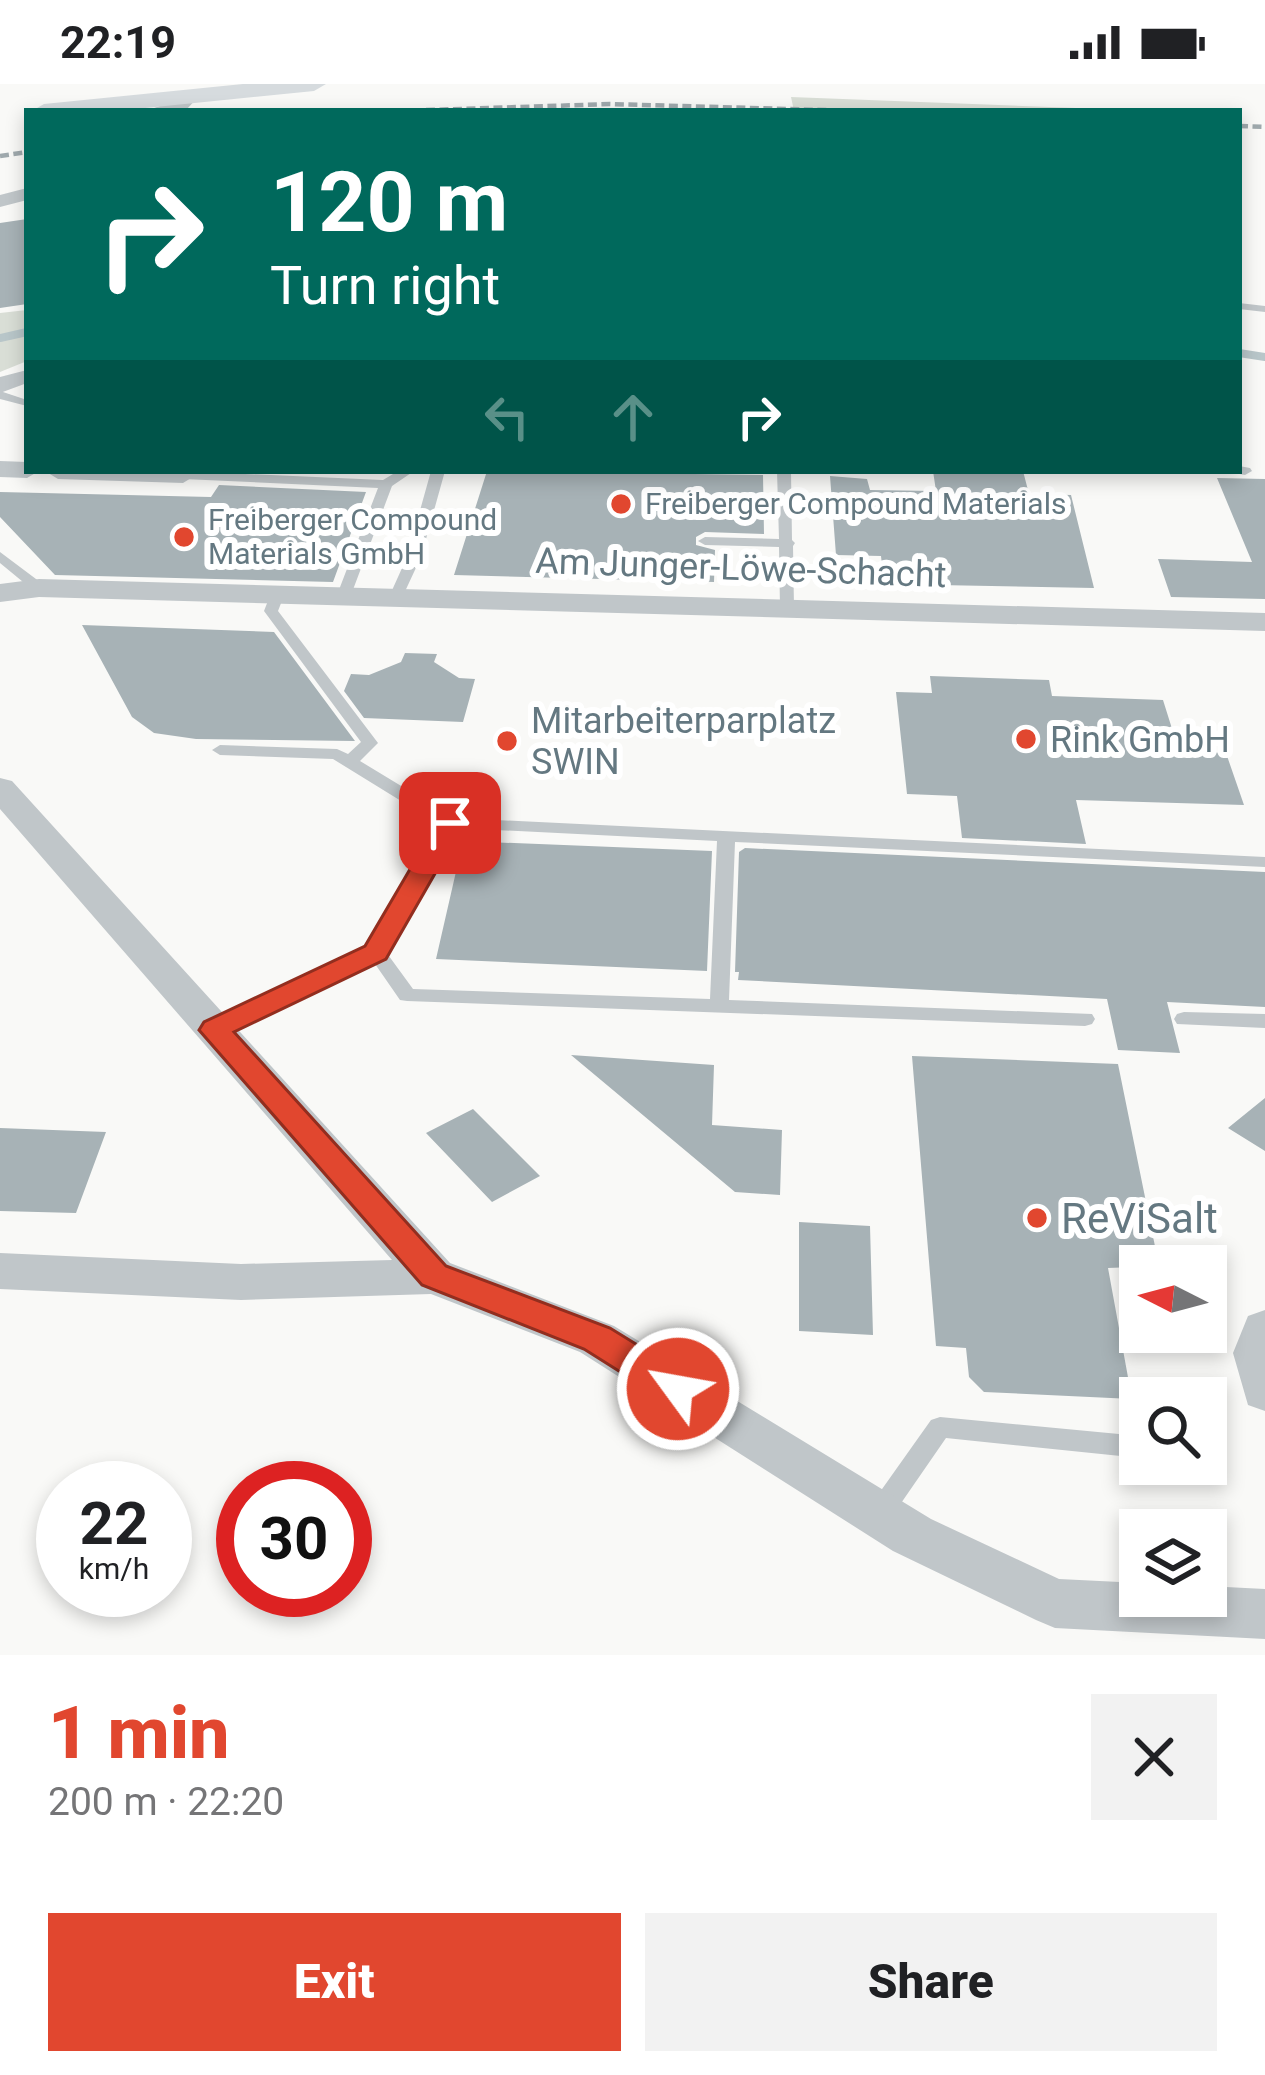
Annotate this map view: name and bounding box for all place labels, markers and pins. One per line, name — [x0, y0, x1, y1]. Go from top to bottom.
place label: Freiberger Compound Materials — [645, 486, 1066, 521]
marker: Freiberger Compound Materials — [608, 491, 634, 517]
place label: Freiberger Compound Materials GmbH — [208, 502, 497, 571]
marker: Freiberger Compound Materials GmbH — [171, 524, 197, 550]
place label: Mitarbeiterparplatz SWIN — [531, 700, 836, 783]
place label: Rink GmbH — [1050, 719, 1230, 761]
marker: Rink GmbH — [1013, 726, 1039, 752]
marker: Mitarbeiterparplatz SWIN — [494, 728, 520, 754]
pin — [399, 772, 501, 874]
place label: ReViSalt — [1061, 1194, 1218, 1243]
marker: ReViSalt — [1024, 1205, 1050, 1231]

